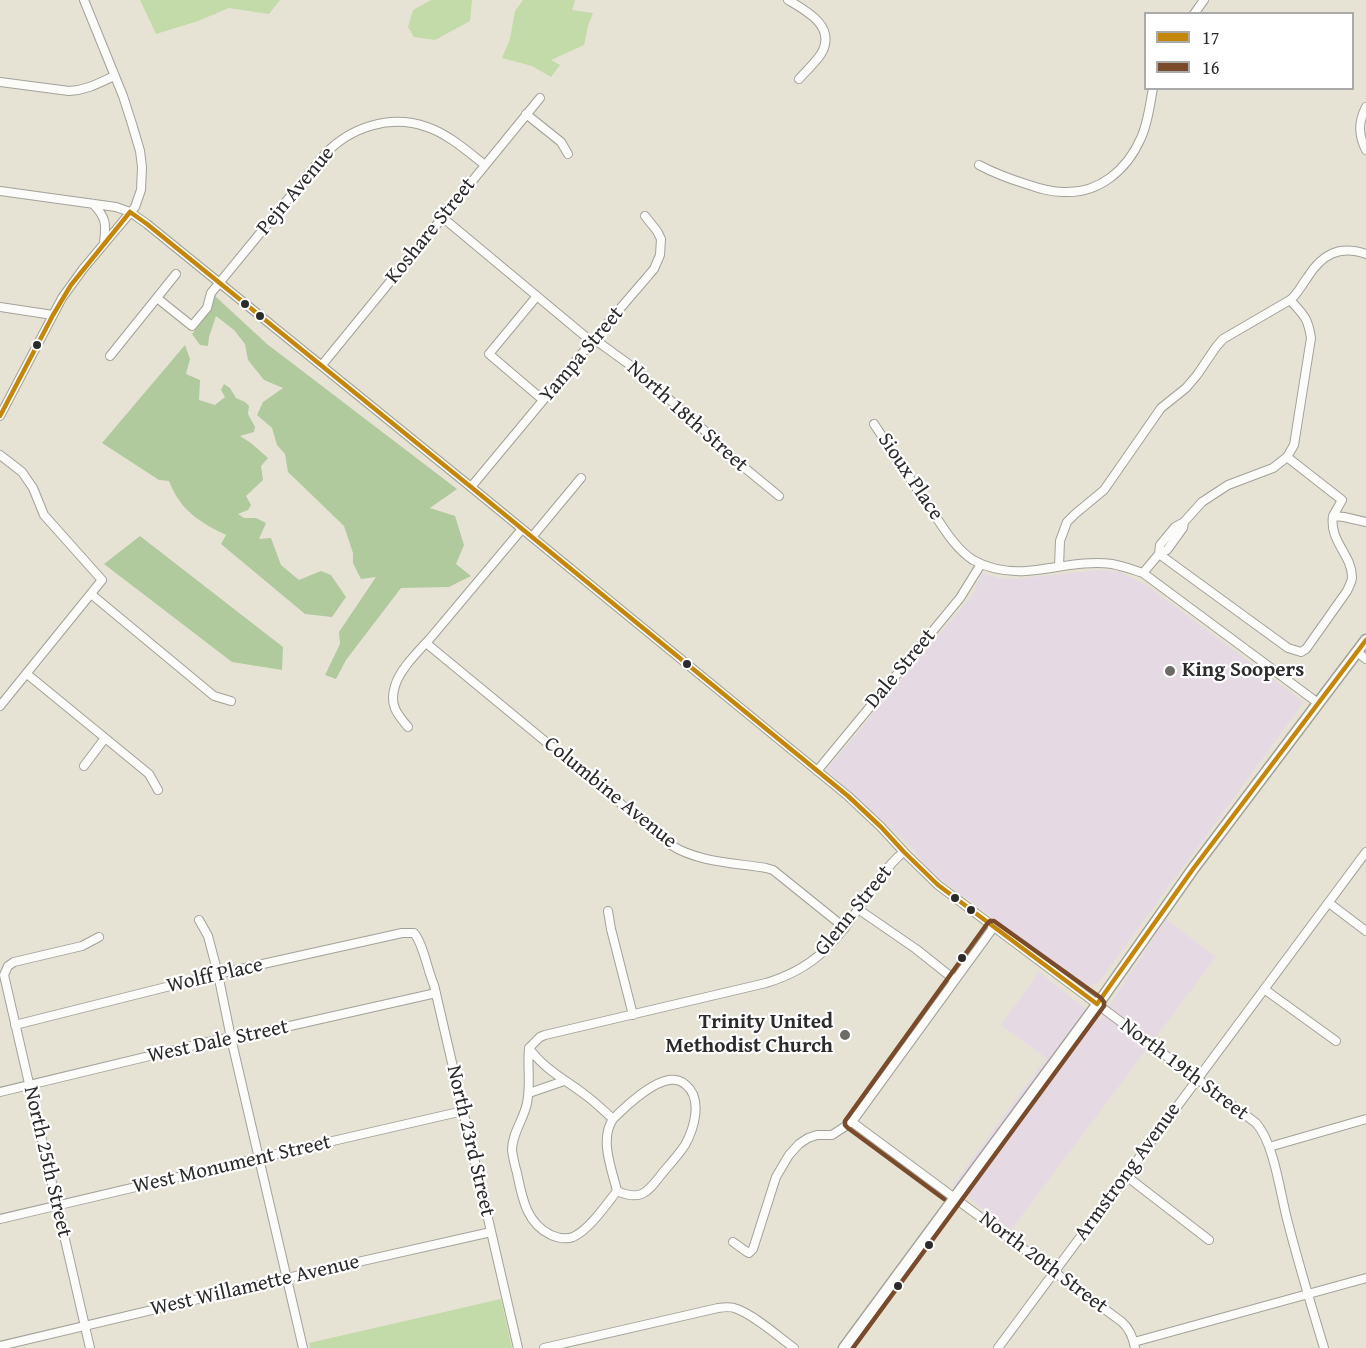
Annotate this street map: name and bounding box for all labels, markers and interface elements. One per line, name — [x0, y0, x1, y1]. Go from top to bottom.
legend — [1144, 12, 1354, 90]
text: 17 — [1202, 24, 1219, 51]
text: 16 — [1202, 54, 1219, 81]
street label: Pejn Avenue — [252, 142, 340, 240]
street label: Koshare Street — [381, 173, 481, 289]
unlabelled marker — [239, 298, 251, 310]
street label: Yampa Street — [535, 302, 629, 408]
unlabelled marker — [254, 310, 266, 322]
unlabelled marker — [31, 339, 43, 351]
street label: North 18th Street — [621, 356, 753, 478]
street label: Sioux Place — [872, 429, 948, 525]
street label: Dale Street — [860, 624, 942, 714]
unlabelled marker — [681, 658, 693, 670]
place label: King Soopers — [1182, 658, 1304, 684]
marker: King Soopers — [1163, 664, 1177, 678]
street label: Columbine Avenue — [538, 732, 682, 854]
street label: Glenn Street — [810, 861, 898, 961]
unlabelled marker — [949, 892, 961, 904]
unlabelled marker — [965, 904, 977, 916]
unlabelled marker — [956, 952, 968, 964]
street label: Wolff Place — [164, 953, 266, 999]
place label: Trinity United Methodist Church — [666, 1010, 833, 1060]
street label: North 19th Street — [1115, 1014, 1253, 1126]
street label: West Dale Street — [145, 1015, 291, 1069]
marker: Trinity United Methodist Church — [838, 1028, 852, 1042]
street label: North 23rd Street — [440, 1063, 500, 1219]
street label: North 25th Street — [17, 1084, 77, 1240]
street label: Armstrong Avenue — [1069, 1098, 1187, 1246]
street label: West Monument Street — [131, 1130, 333, 1200]
street label: North 20th Street — [974, 1207, 1112, 1319]
unlabelled marker — [923, 1239, 935, 1251]
street label: West Willamette Avenue — [148, 1250, 362, 1322]
unlabelled marker — [892, 1280, 904, 1292]

